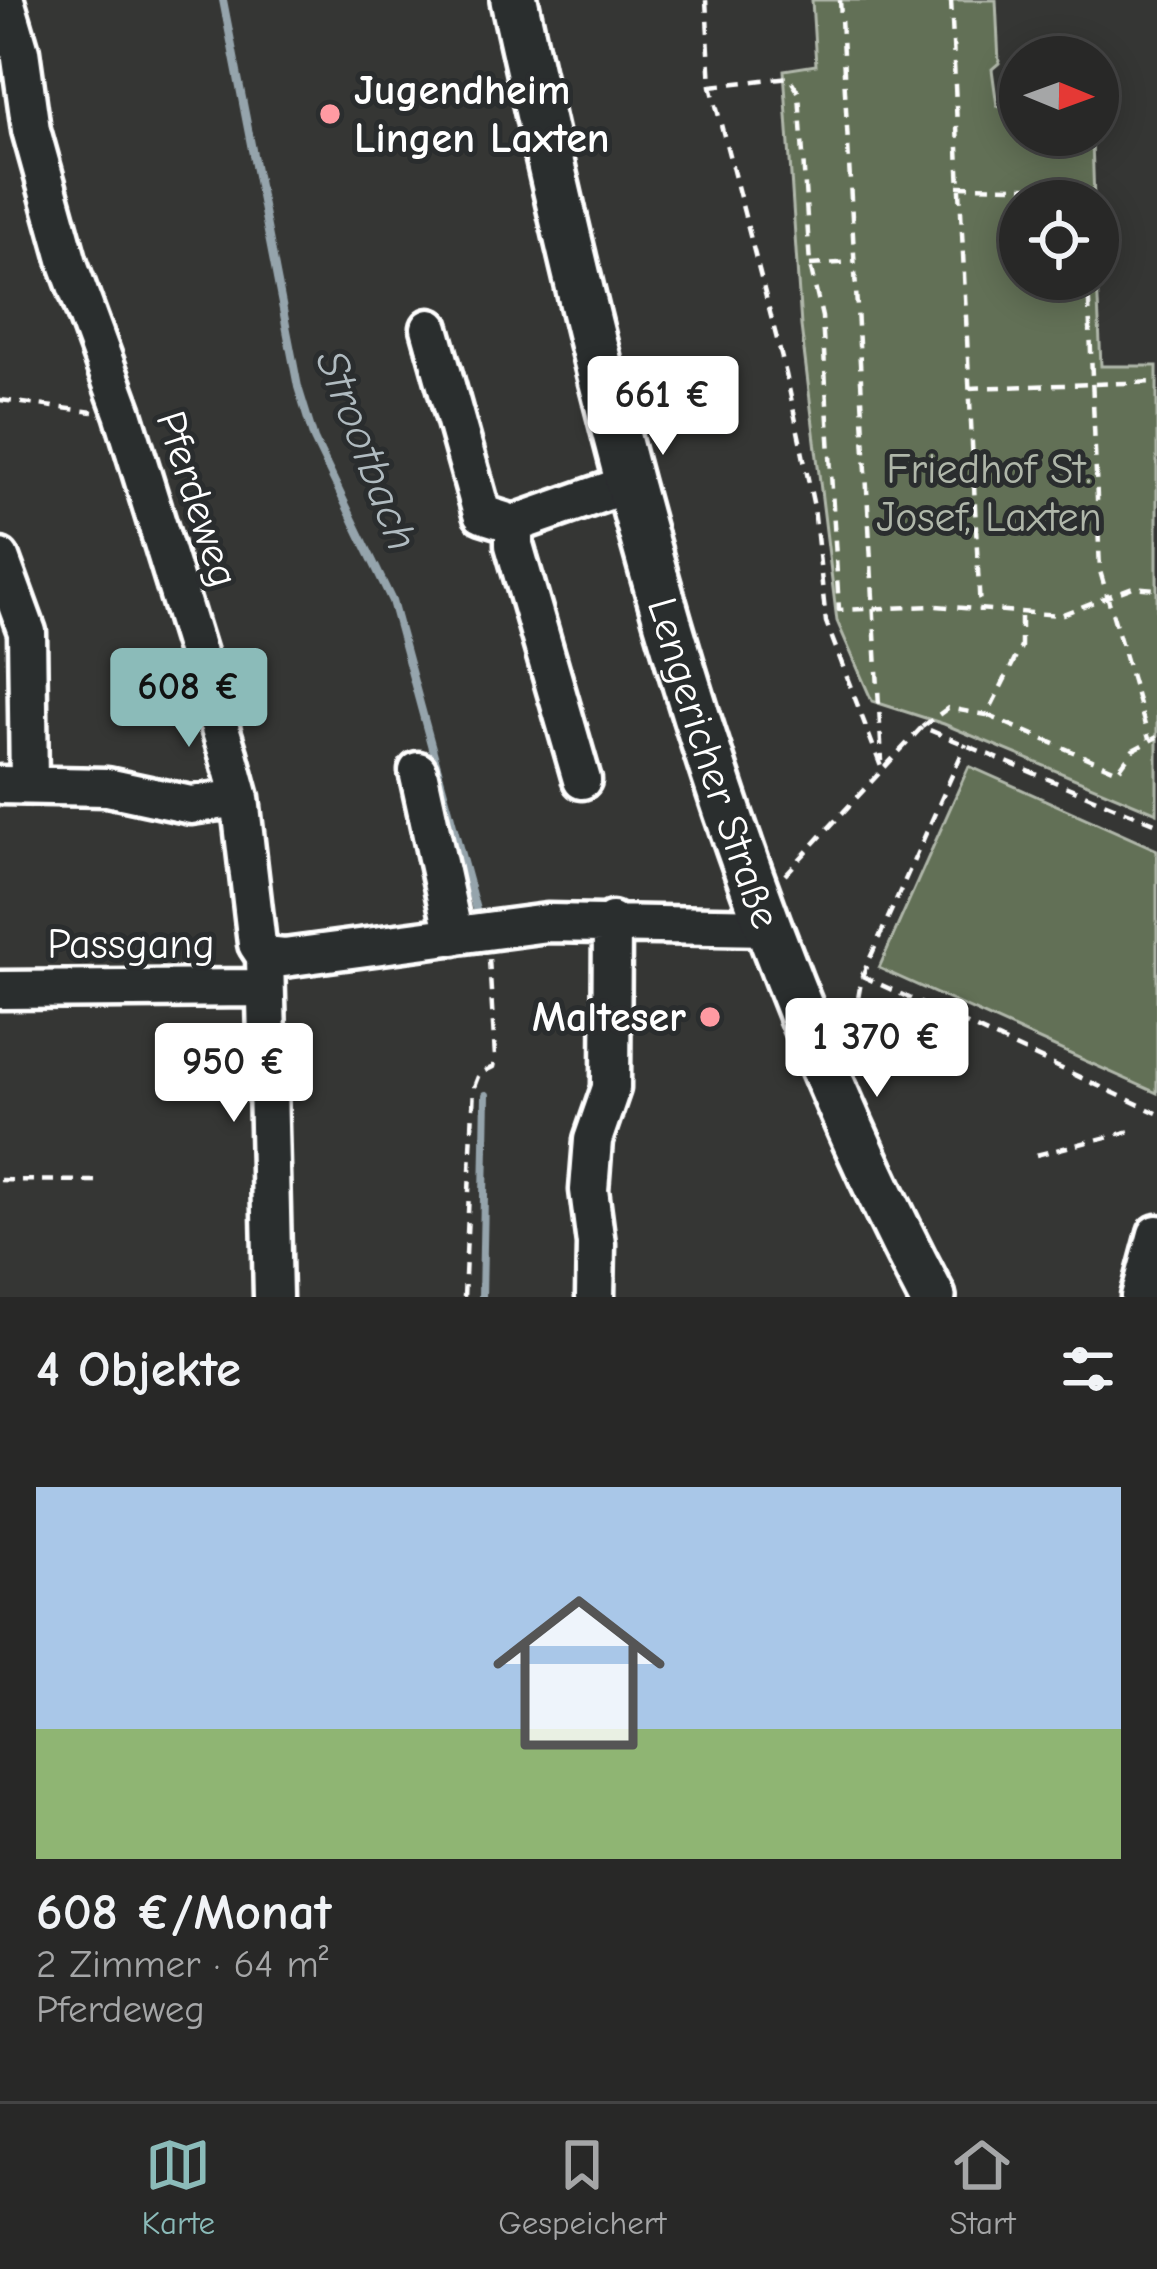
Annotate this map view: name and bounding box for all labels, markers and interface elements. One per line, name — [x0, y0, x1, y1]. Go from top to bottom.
north arrow — [999, 36, 1119, 156]
map controls — [999, 36, 1119, 300]
place label: Jugendheim Lingen Laxten — [354, 66, 610, 163]
marker: Jugendheim Lingen Laxten — [317, 101, 343, 127]
button: locate — [999, 180, 1119, 300]
water label: Strootbach — [305, 342, 429, 558]
pin: 661 € — [579, 356, 747, 458]
text: 661 € — [615, 372, 711, 417]
street label: Pferdeweg — [146, 405, 248, 593]
park label: Friedhof St. Josef, Laxten — [876, 445, 1102, 542]
street label: Lengericher Straße — [637, 592, 791, 935]
pin: 608 € — [105, 648, 273, 750]
text: 608 € — [137, 664, 241, 709]
street label: Passgang — [47, 920, 215, 969]
place label: Malteser — [532, 993, 686, 1042]
pin: 1 370 € — [766, 998, 988, 1100]
marker: Malteser — [697, 1004, 723, 1030]
text: 1 370 € — [812, 1014, 942, 1059]
pin: 950 € — [150, 1023, 318, 1125]
text: 950 € — [182, 1039, 286, 1084]
icon: filters — [1055, 1336, 1121, 1402]
text: 4 Objekte — [36, 1340, 241, 1399]
icon: home — [471, 1565, 687, 1781]
text: 608 €/Monat — [36, 1883, 331, 1942]
text: 2 Zimmer · 64 m² — [36, 1942, 328, 1987]
text: Pferdeweg — [36, 1987, 205, 2032]
tab: Karte — [142, 2132, 215, 2242]
tab: Gespeichert — [498, 2132, 666, 2242]
tab: Start — [949, 2132, 1016, 2242]

